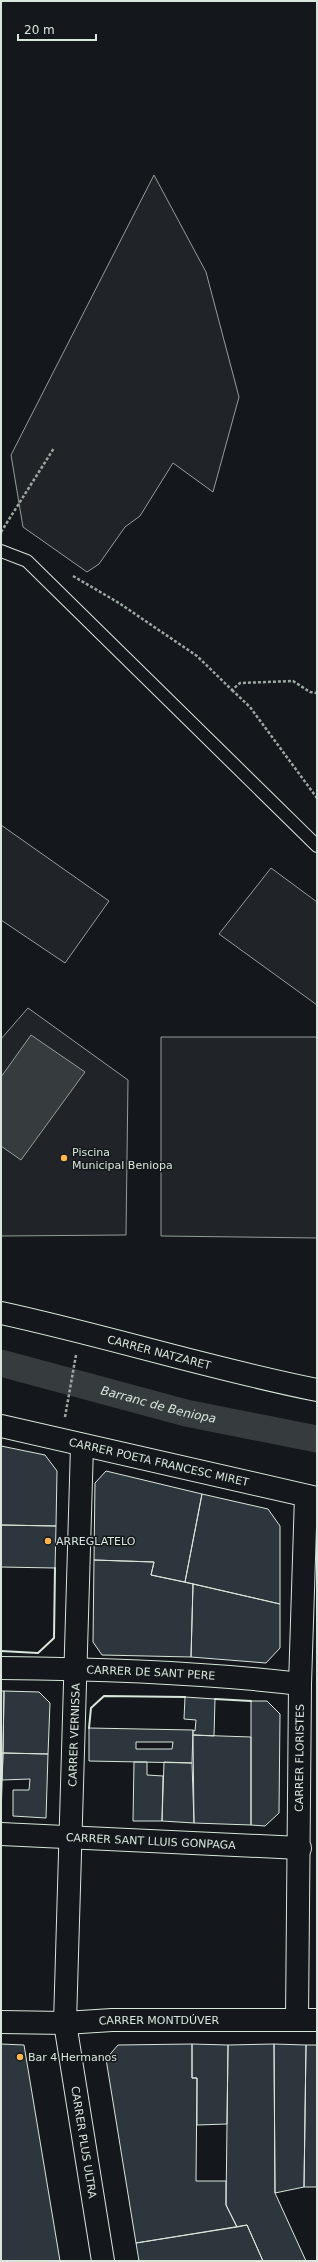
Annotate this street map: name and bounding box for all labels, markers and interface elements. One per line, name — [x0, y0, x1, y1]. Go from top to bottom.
scale bar — [18, 16, 96, 42]
text: 20 m — [24, 23, 55, 37]
place label: Piscina Municipal Beniopa — [72, 1146, 173, 1172]
marker: Piscina Municipal Beniopa — [59, 1153, 69, 1163]
street label: CARRER NATZARET — [106, 1333, 213, 1372]
water label: Barranc de Beniopa — [99, 1383, 217, 1426]
street label: CARRER POETA FRANCESC MIRET — [68, 1436, 250, 1489]
place label: ARREGLATELO — [56, 1535, 136, 1548]
marker: ARREGLATELO — [43, 1536, 53, 1546]
street label: CARRER DE SANT PERE — [86, 1664, 216, 1683]
street label: CARRER VERNISSA — [66, 1682, 83, 1787]
street label: CARRER FLORISTES — [293, 1704, 307, 1812]
street label: CARRER SANT LLUIS GONPAGA — [66, 1831, 237, 1852]
street label: CARRER MONTDÚVER — [98, 2014, 219, 2028]
place label: Bar 4 Hermanos — [28, 2051, 117, 2064]
marker: Bar 4 Hermanos — [15, 2052, 25, 2062]
street label: CARRER PLUS ULTRA — [68, 2085, 99, 2200]

